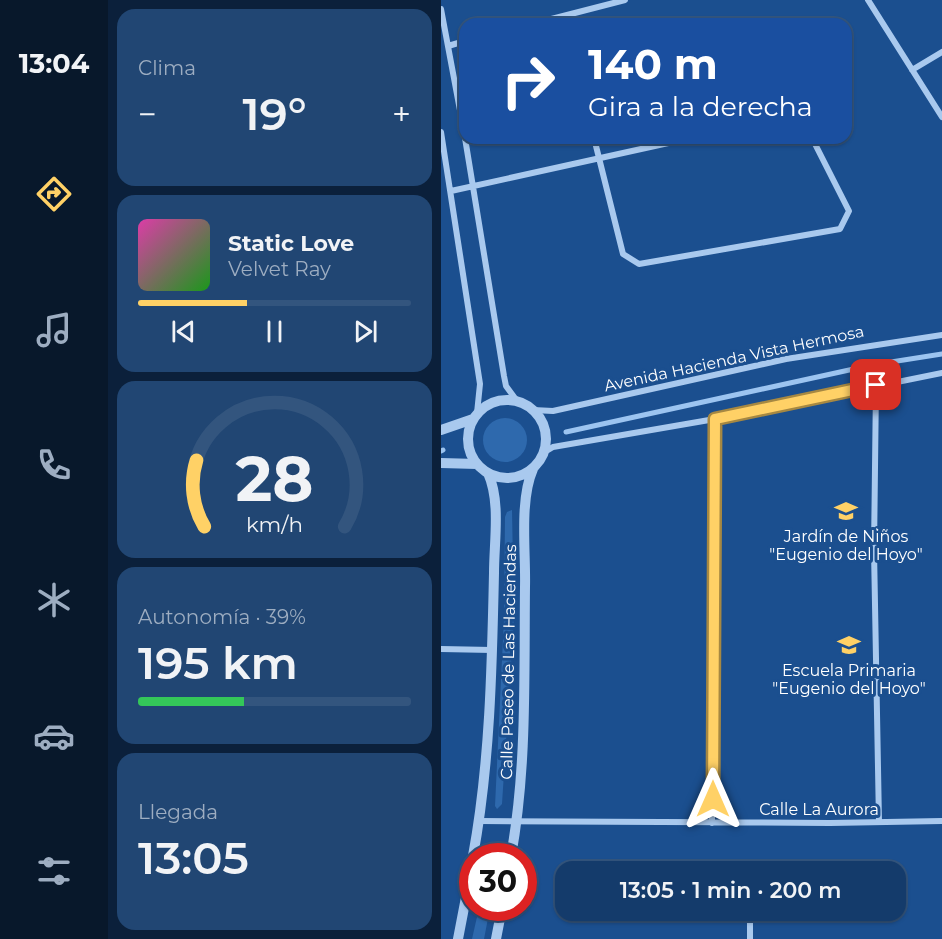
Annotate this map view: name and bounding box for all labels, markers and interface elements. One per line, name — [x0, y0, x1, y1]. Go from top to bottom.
text: 140 m — [588, 38, 718, 90]
icon: right — [489, 42, 567, 120]
text: 13:04 — [19, 47, 89, 80]
text: Clima — [138, 56, 196, 80]
text: 19° — [242, 86, 307, 141]
text: Gira a la derecha — [588, 90, 813, 123]
text: − — [138, 94, 157, 134]
text: + — [392, 94, 411, 134]
icon: directions — [33, 173, 75, 215]
text: Static Love — [228, 230, 354, 257]
text: Velvet Ray — [228, 257, 331, 281]
icon: music — [33, 309, 75, 351]
icon: previous — [167, 315, 200, 348]
icon: pause — [258, 315, 291, 348]
icon: next — [349, 315, 382, 348]
street label: Avenida Hacienda Vista Hermosa — [602, 322, 866, 395]
pin — [850, 359, 901, 410]
icon: arrive — [859, 368, 892, 401]
text: 28 — [235, 441, 313, 517]
icon: phone — [33, 444, 75, 486]
school or university icon: Jardín de Niños "Eugenio del Hoyo" — [833, 498, 859, 524]
text: km/h — [246, 511, 303, 537]
place label: Jardín de Niños "Eugenio del Hoyo" — [769, 527, 923, 564]
street label: Calle Paseo de Las Haciendas — [497, 544, 520, 780]
icon: climate — [33, 579, 75, 621]
text: Autonomía · 39% — [138, 605, 306, 629]
school or university icon: Escuela Primaria "Eugenio del Hoyo" — [836, 632, 862, 658]
text: 195 km — [138, 635, 298, 690]
place label: Escuela Primaria "Eugenio del Hoyo" — [772, 661, 926, 698]
icon: car — [33, 715, 75, 757]
position arrow — [681, 767, 745, 831]
text: Llegada — [138, 800, 218, 824]
street label: Calle La Aurora — [759, 800, 879, 819]
text: 13:05 — [138, 830, 249, 885]
speed limit sign: 30 — [459, 843, 537, 921]
icon: filters — [33, 850, 75, 892]
text: 13:05 · 1 min · 200 m — [620, 877, 841, 904]

